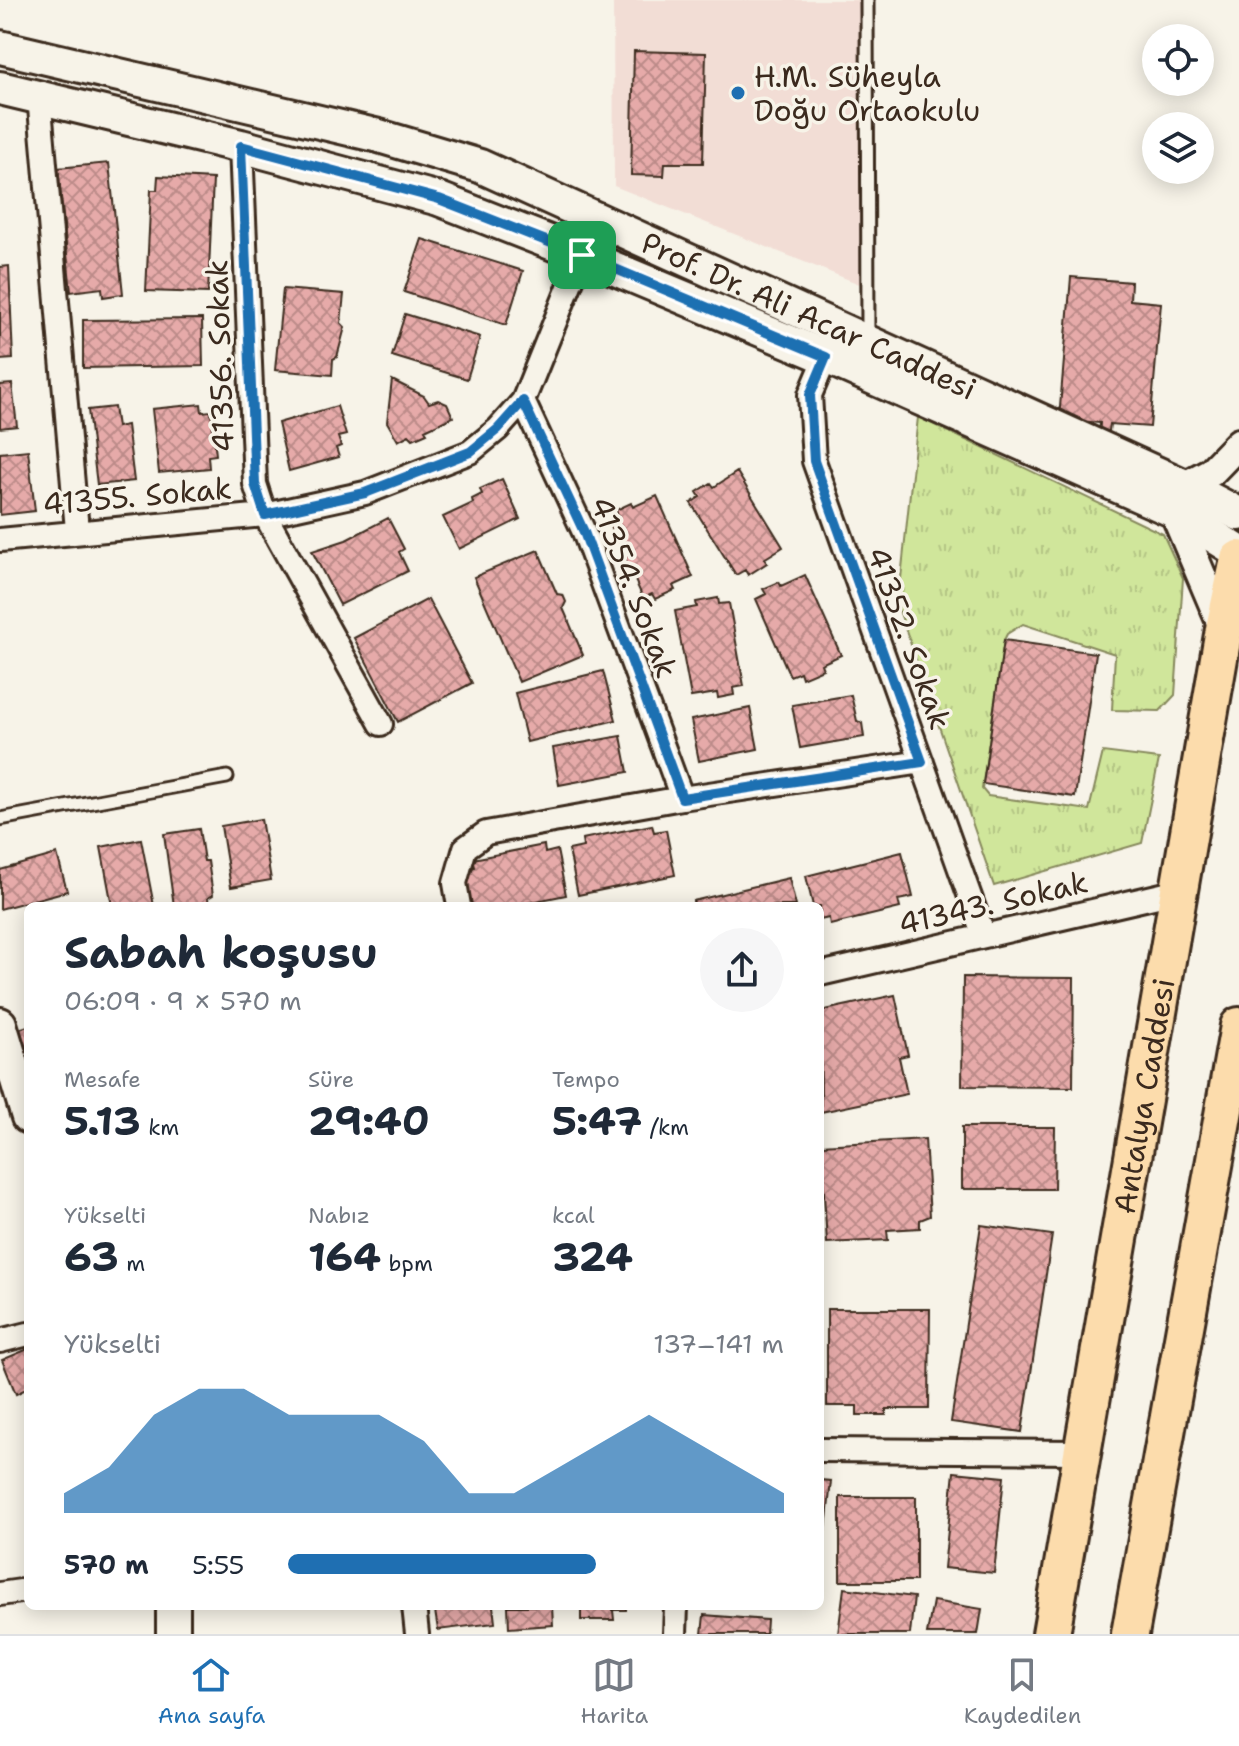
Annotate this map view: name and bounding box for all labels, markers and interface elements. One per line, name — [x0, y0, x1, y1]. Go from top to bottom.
map controls — [1142, 24, 1214, 184]
button: locate — [1142, 24, 1214, 96]
place label: H.M. Süheyla Doğu Ortaokulu — [754, 56, 980, 131]
marker: H.M. Süheyla Doğu Ortaokulu — [729, 84, 747, 102]
button: layers — [1142, 112, 1214, 184]
pin — [548, 221, 616, 289]
street label: Prof. Dr. Ali Acar Caddesi — [635, 222, 983, 409]
icon: arrive — [560, 233, 604, 277]
street label: 41356. Sokak — [196, 259, 244, 453]
street label: 41355. Sokak — [41, 467, 233, 525]
street label: 41354. Sokak — [581, 490, 687, 684]
street label: 41352. Sokak — [857, 541, 961, 735]
street label: 41343. Sokak — [894, 861, 1092, 945]
text: Sabah koşusu — [64, 923, 378, 982]
button: share — [700, 928, 784, 1012]
street label: Antalya Caddesi — [1103, 975, 1184, 1217]
text: 06:09 · 9 × 570 m — [64, 983, 302, 1018]
text: Mesafe — [64, 1065, 141, 1094]
text: Süre — [308, 1065, 354, 1094]
text: Tempo — [552, 1065, 620, 1094]
text: 5.13 — [64, 1094, 141, 1148]
text: 29:40 — [308, 1094, 430, 1148]
text: 5:47 — [552, 1094, 642, 1148]
text: km — [141, 1113, 179, 1142]
text: /km — [642, 1113, 689, 1142]
text: Yükselti — [64, 1201, 146, 1230]
text: Nabız — [308, 1201, 370, 1230]
text: kcal — [552, 1201, 595, 1230]
text: 63 — [64, 1230, 119, 1284]
text: 164 — [308, 1230, 381, 1284]
text: 324 — [552, 1230, 633, 1284]
text: m — [119, 1249, 145, 1278]
text: bpm — [381, 1249, 433, 1278]
text: Yükselti — [64, 1326, 161, 1361]
text: 137–141 m — [653, 1326, 784, 1361]
text: 570 m — [64, 1547, 149, 1582]
text: 5:55 — [192, 1547, 245, 1582]
tab: Ana sayfa — [158, 1653, 265, 1730]
tab: Harita — [581, 1653, 648, 1730]
tab: Kaydedilen — [964, 1653, 1081, 1730]

